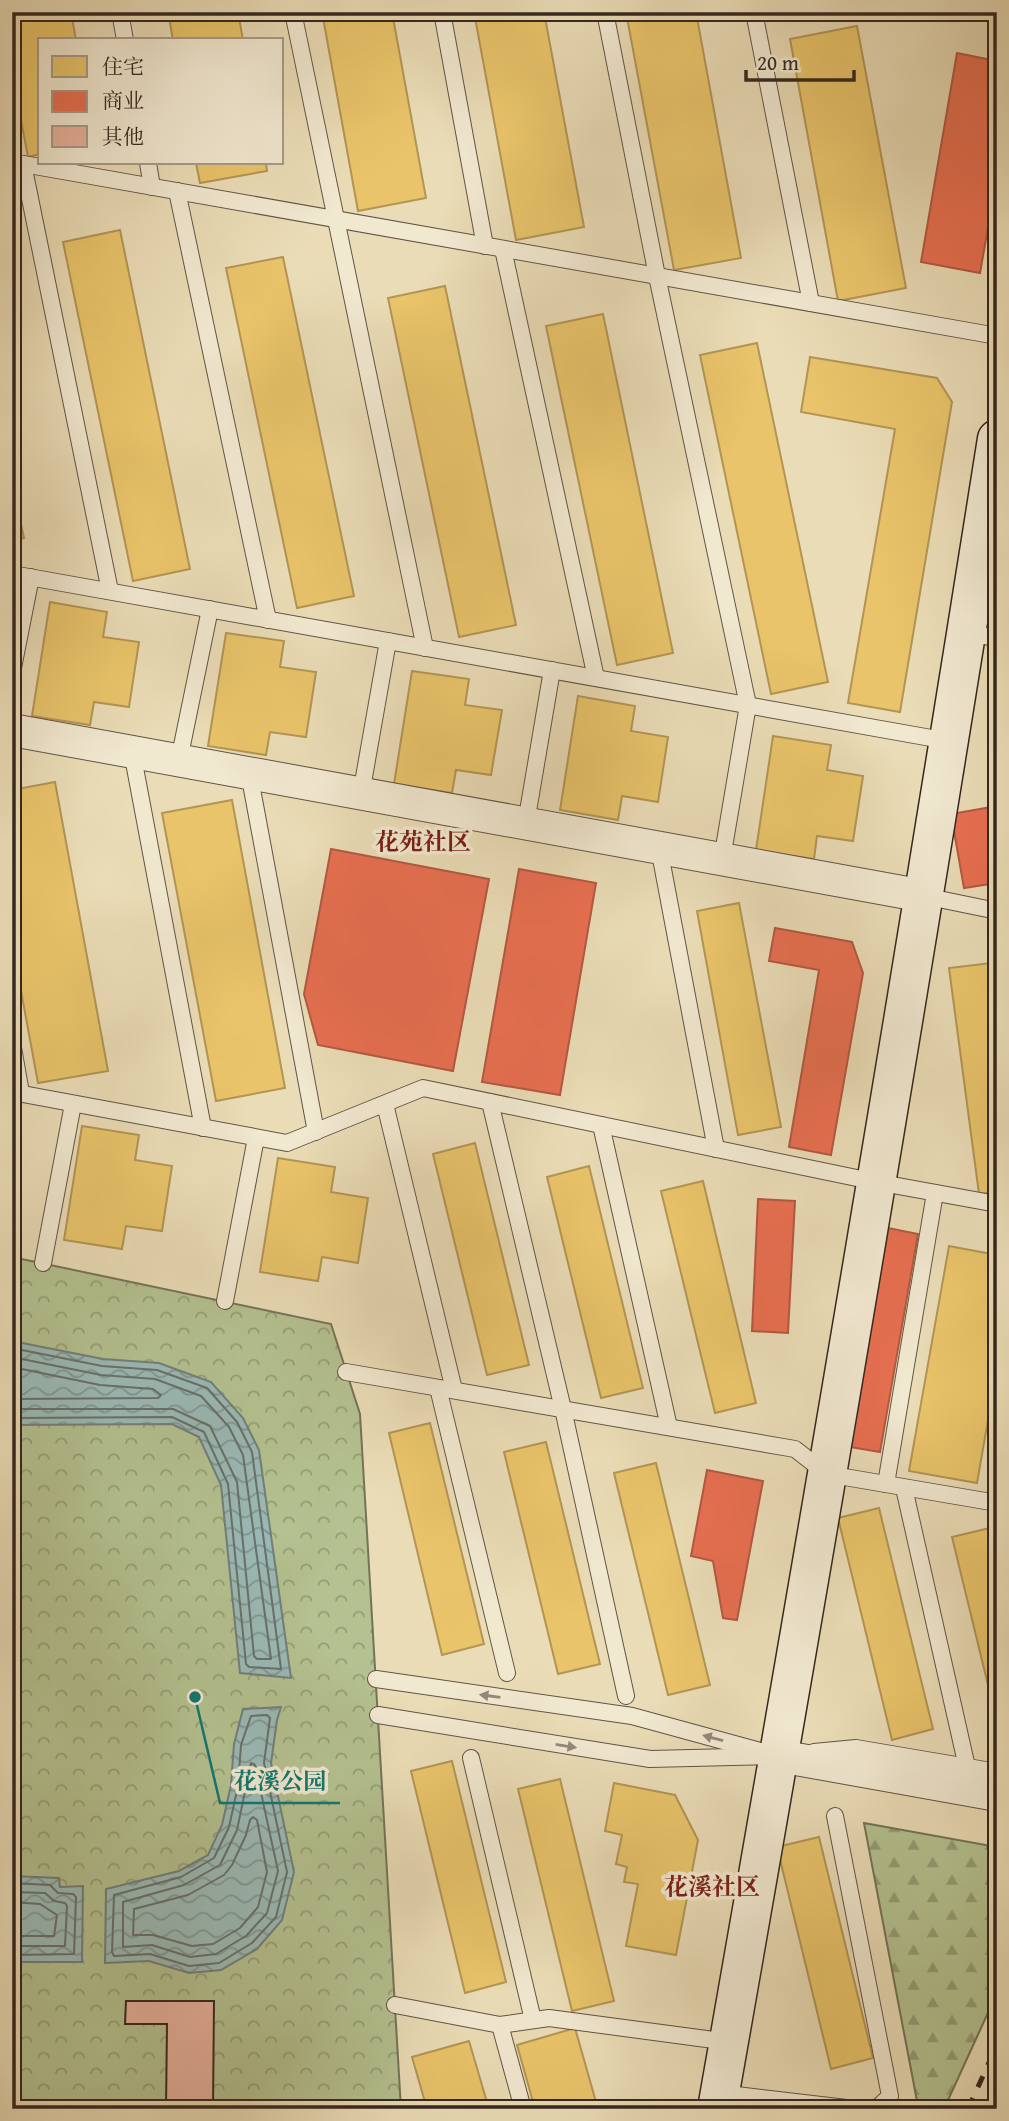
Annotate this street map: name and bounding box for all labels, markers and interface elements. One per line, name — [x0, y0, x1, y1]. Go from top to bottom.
legend — [38, 38, 284, 164]
scale bar — [746, 38, 855, 82]
text: 20 m — [757, 47, 799, 78]
text: 住宅 — [102, 51, 144, 82]
text: 商业 — [102, 85, 144, 116]
text: 其他 — [102, 121, 144, 152]
district label: 花苑社区 — [375, 824, 471, 859]
one-way arrow — [479, 1690, 501, 1701]
one-way arrow — [702, 1732, 724, 1743]
one-way arrow — [555, 1741, 577, 1752]
callout: 花溪公园 — [220, 1759, 340, 1803]
text: 花溪公园 — [234, 1764, 326, 1797]
district label: 花溪社区 — [664, 1869, 760, 1904]

